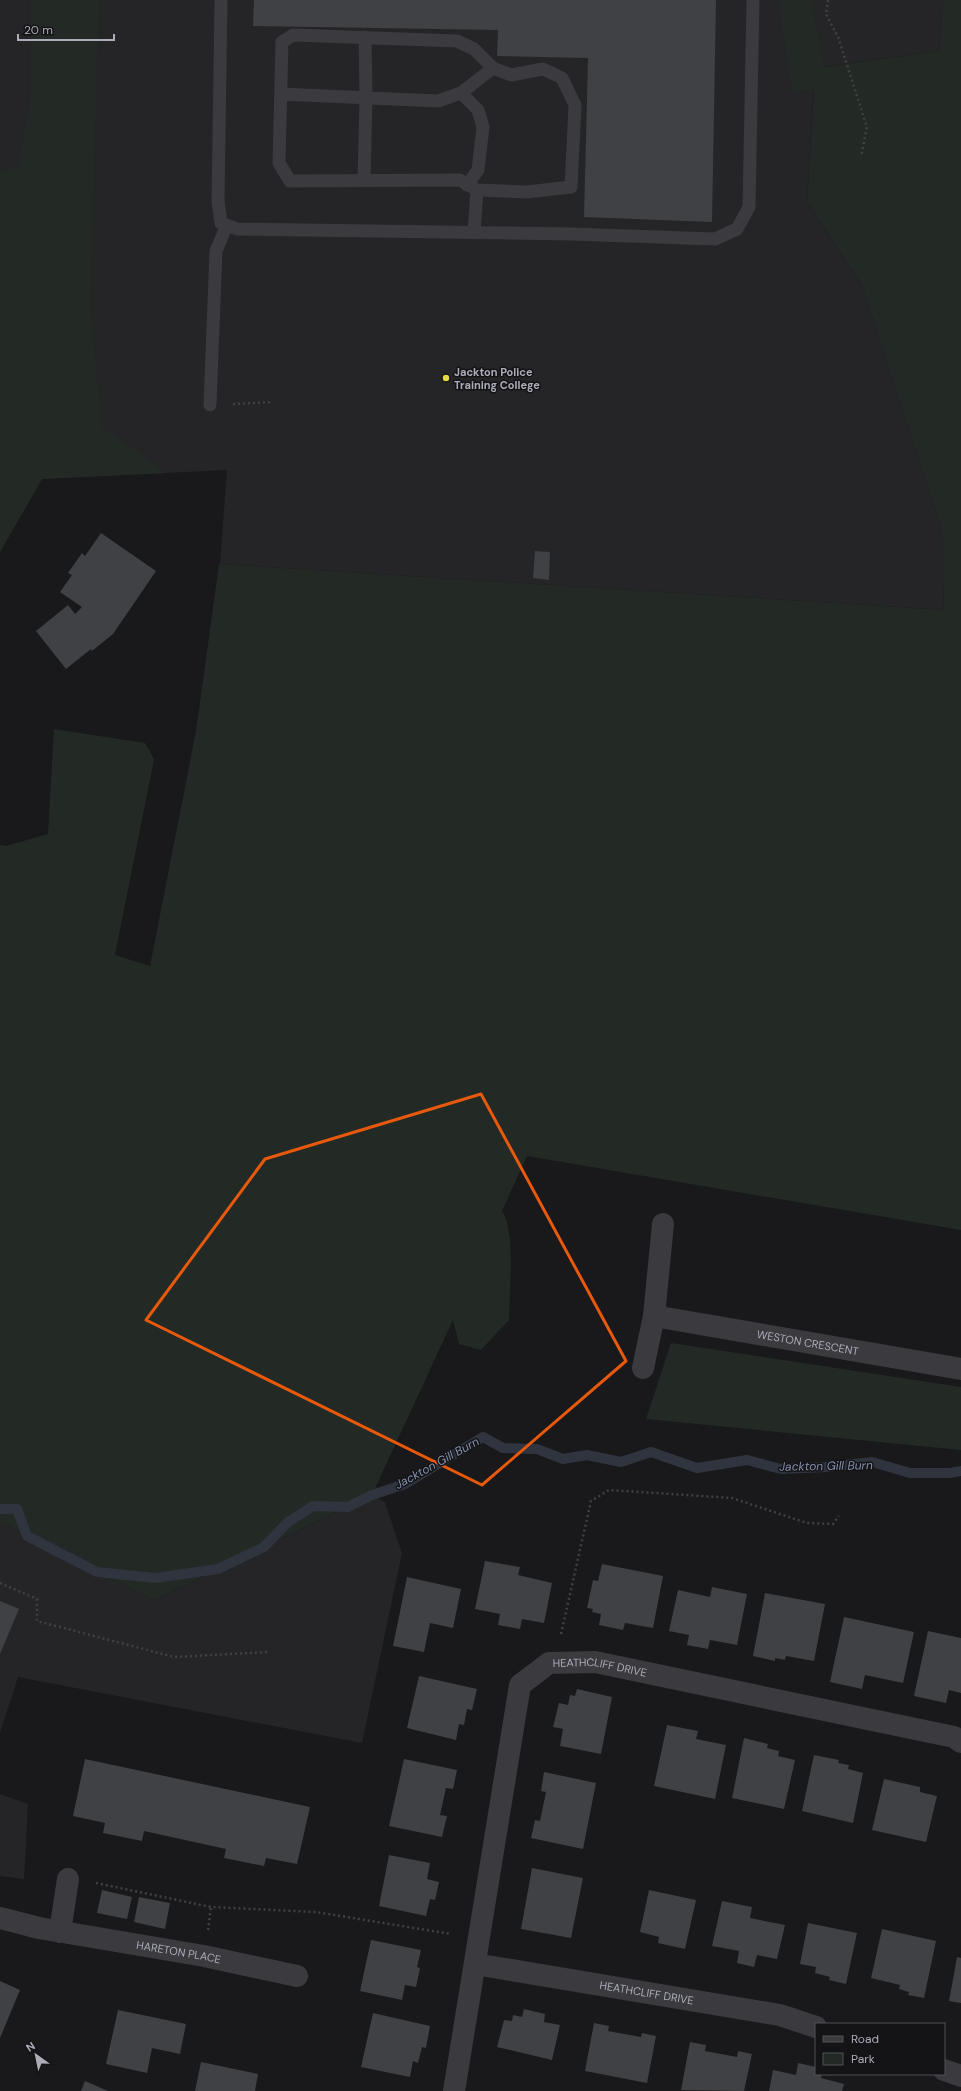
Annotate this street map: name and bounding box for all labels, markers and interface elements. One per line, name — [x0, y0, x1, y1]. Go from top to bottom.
scale bar — [18, 16, 114, 42]
text: 20 m — [24, 22, 53, 38]
place label: Jackton Police Training College — [454, 365, 540, 392]
marker: Jackton Police Training College — [441, 373, 451, 383]
street label: WESTON CRESCENT — [756, 1327, 860, 1358]
water label: Jackton Gill Burn — [392, 1433, 482, 1493]
water label: Jackton Gill Burn — [779, 1457, 873, 1475]
street label: HEATHCLIFF DRIVE — [553, 1655, 648, 1680]
street label: HARETON PLACE — [135, 1938, 222, 1966]
street label: HEATHCLIFF DRIVE — [599, 1978, 695, 2007]
legend — [815, 2023, 945, 2075]
text: Road — [851, 2031, 879, 2047]
north arrow — [16, 2035, 56, 2075]
text: N — [23, 2039, 38, 2055]
text: Park — [851, 2051, 875, 2067]

